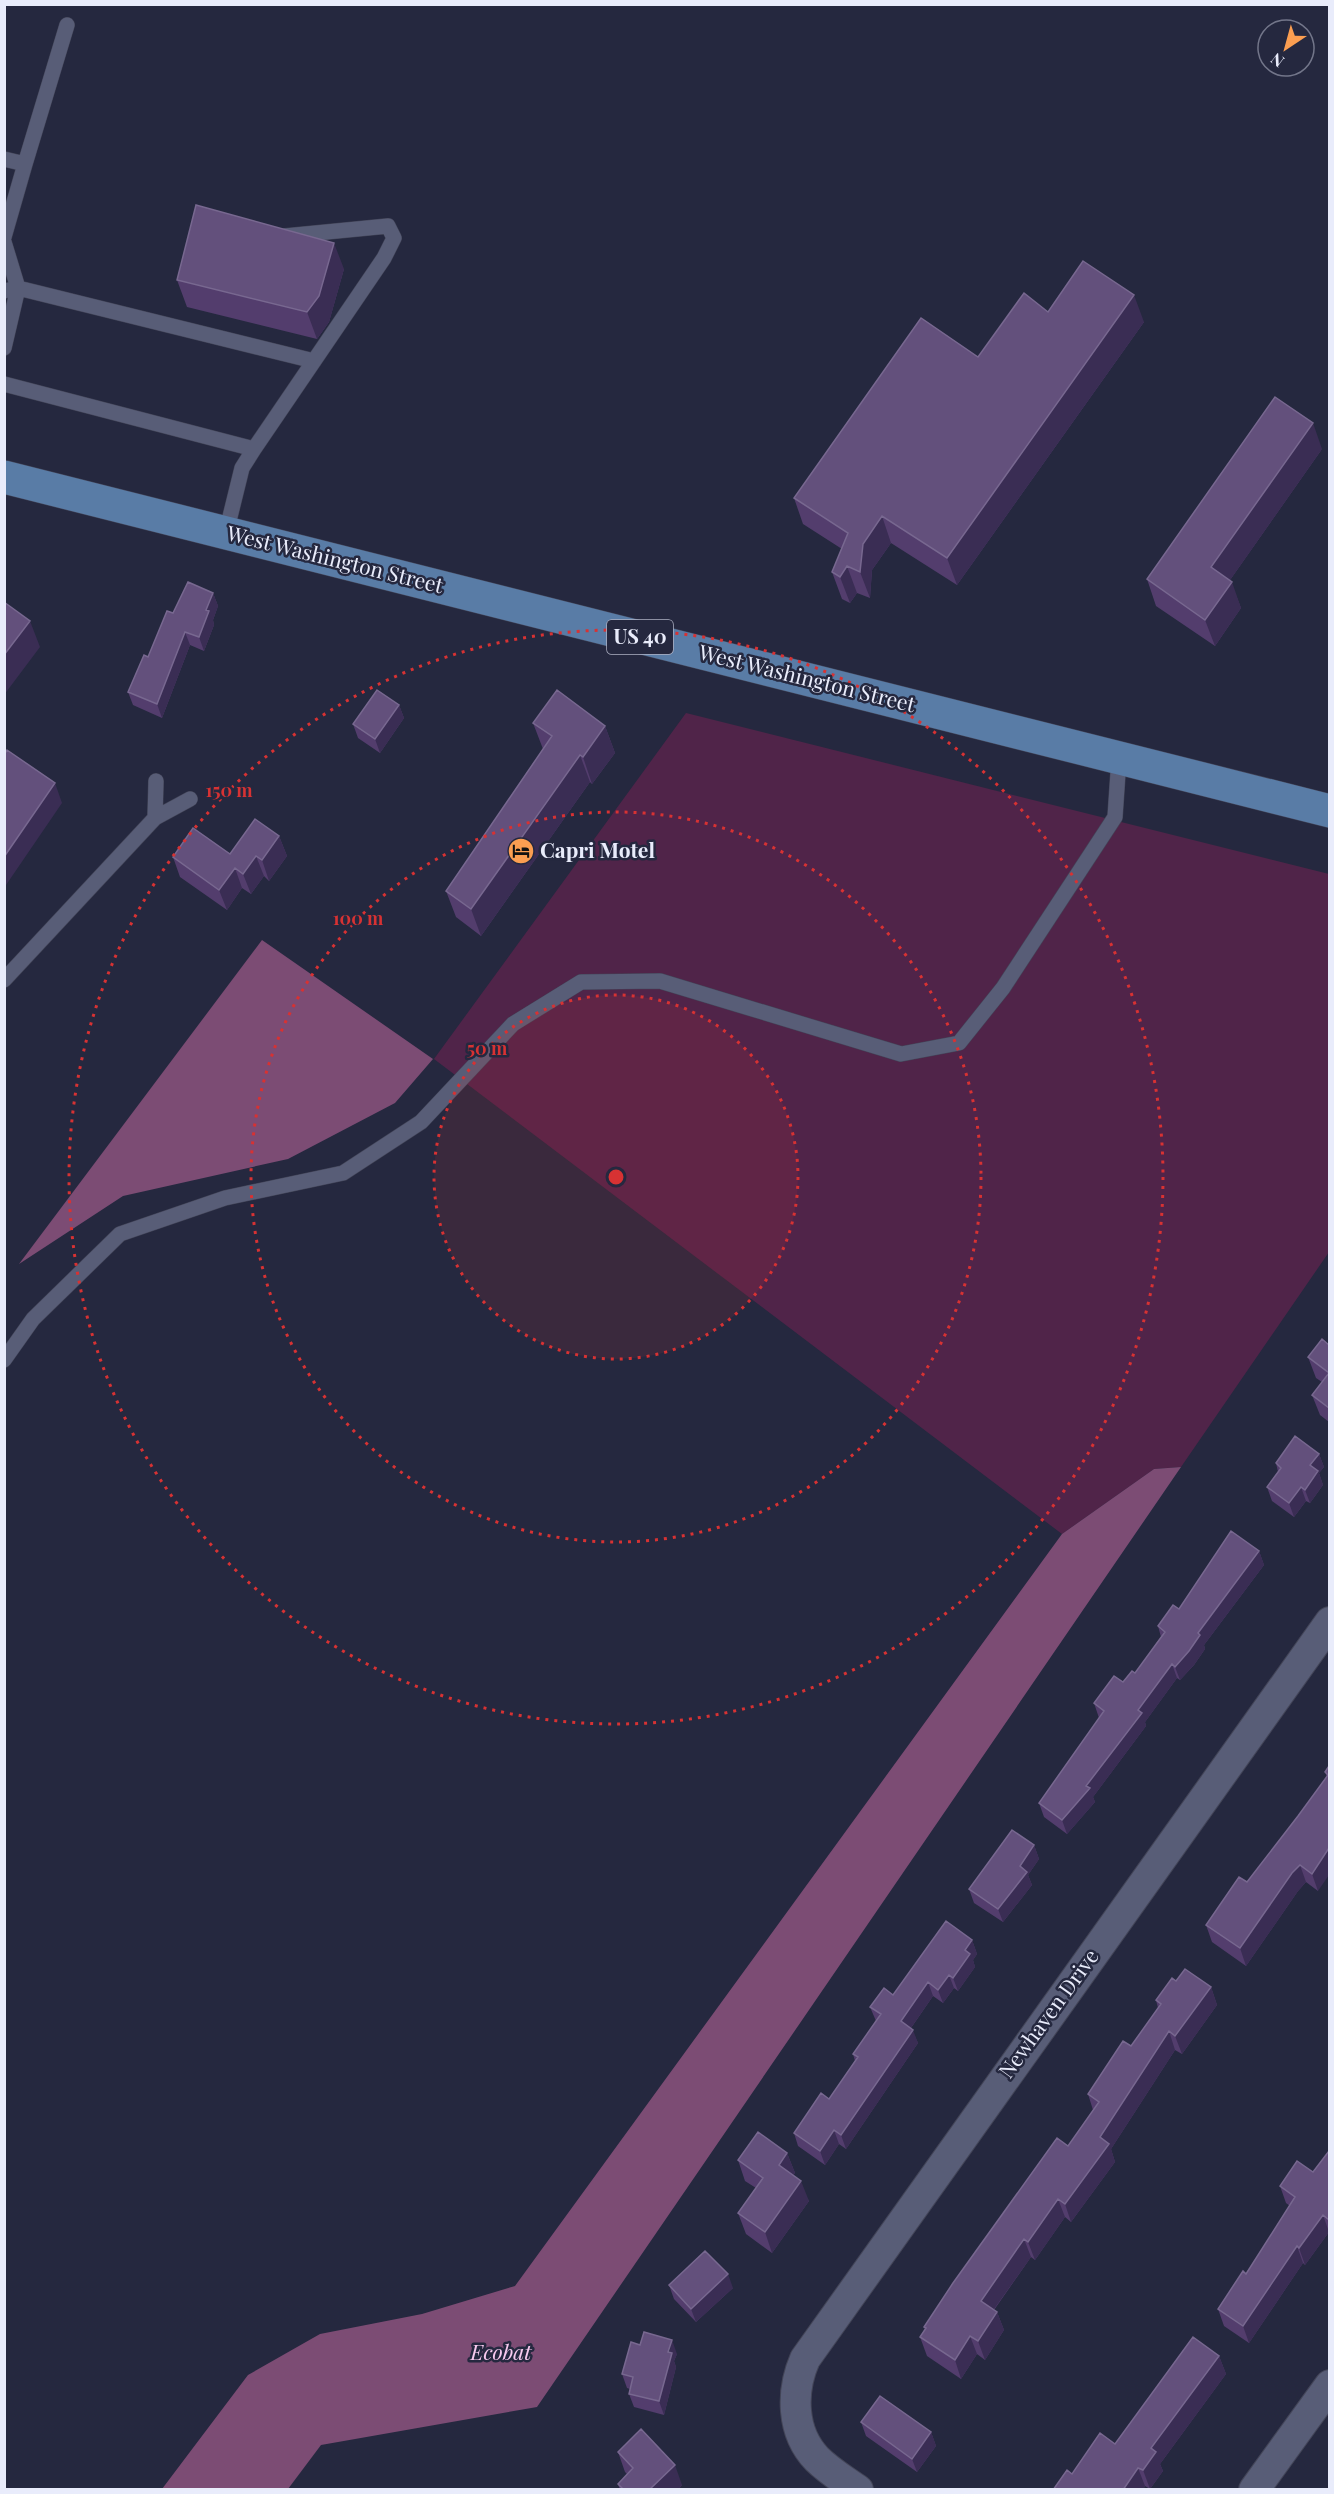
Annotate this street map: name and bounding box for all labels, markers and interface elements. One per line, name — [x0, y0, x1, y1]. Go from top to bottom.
north arrow — [1256, 18, 1316, 78]
text: N — [1266, 48, 1288, 72]
street label: West Washington Street — [223, 517, 447, 599]
road number: US 40 — [607, 620, 673, 654]
street label: West Washington Street — [695, 636, 919, 718]
text: 150 m — [205, 778, 253, 802]
place label: Capri Motel — [540, 835, 655, 863]
hotel icon: Capri Motel — [506, 836, 536, 866]
text: 100 m — [333, 906, 384, 930]
text: 50 m — [467, 1036, 508, 1060]
centre of rings — [606, 1167, 626, 1187]
street label: Newhaven Drive — [991, 1943, 1104, 2083]
park label: Ecobat — [470, 2337, 532, 2365]

